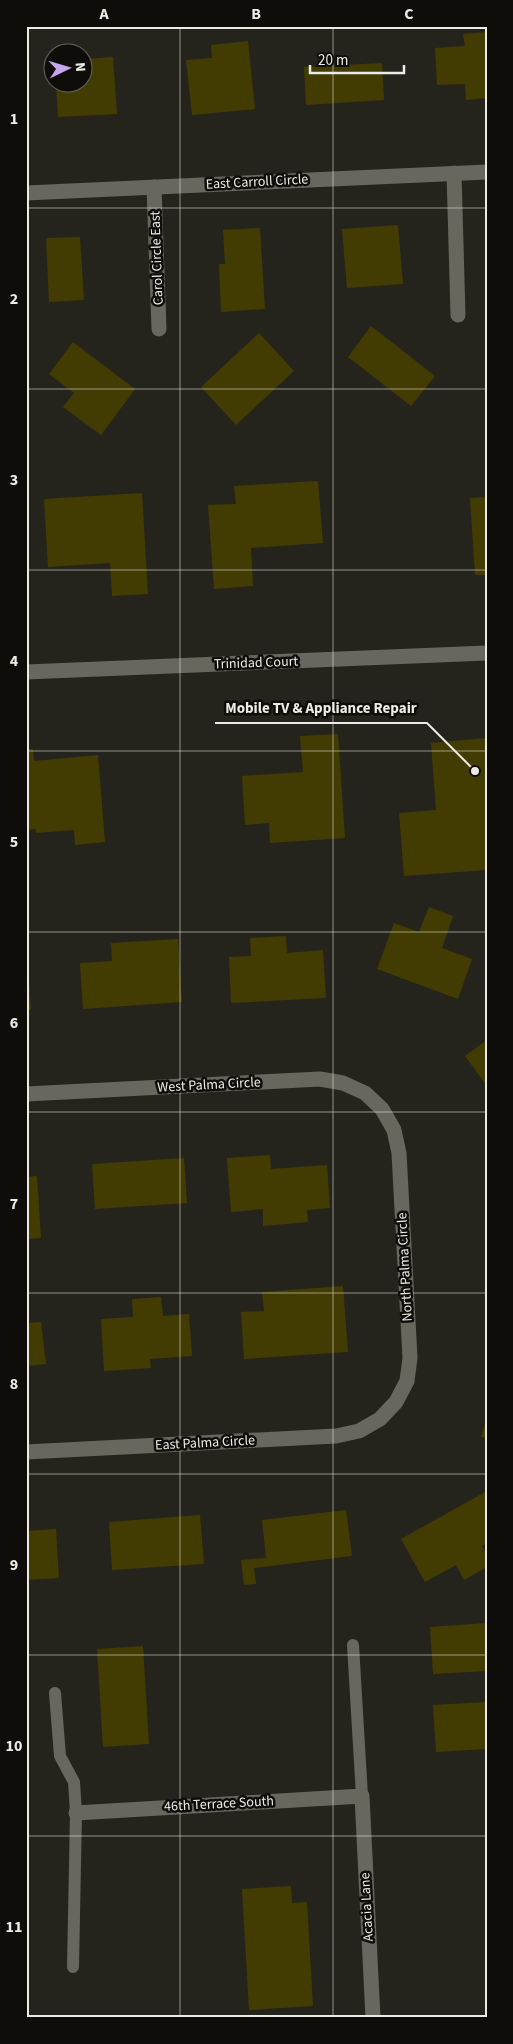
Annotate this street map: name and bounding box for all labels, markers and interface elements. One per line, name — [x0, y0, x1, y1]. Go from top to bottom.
text: A — [98, 3, 109, 25]
text: B — [251, 3, 261, 25]
text: C — [404, 3, 414, 25]
north arrow — [42, 42, 92, 92]
scale bar — [310, 42, 404, 74]
text: 20 m — [318, 50, 348, 71]
text: N — [70, 61, 90, 72]
text: 1 — [10, 108, 18, 130]
street label: East Carroll Circle — [205, 169, 309, 195]
street label: Carol Circle East — [145, 210, 169, 305]
text: 2 — [10, 288, 18, 310]
text: 3 — [10, 469, 18, 491]
text: 4 — [10, 650, 19, 672]
street label: Trinidad Court — [213, 652, 299, 674]
callout: Mobile TV & Appliance Repair — [215, 693, 427, 723]
text: Mobile TV & Appliance Repair — [225, 698, 417, 719]
text: 5 — [10, 831, 18, 853]
text: 6 — [10, 1012, 18, 1034]
street label: West Palma Circle — [157, 1072, 261, 1098]
text: 7 — [10, 1193, 18, 1215]
street label: North Palma Circle — [392, 1212, 418, 1322]
text: 8 — [10, 1373, 18, 1395]
street label: East Palma Circle — [155, 1430, 256, 1456]
text: 9 — [10, 1554, 18, 1576]
text: 10 — [6, 1735, 22, 1757]
street label: 46th Terrace South — [164, 1791, 274, 1817]
street label: Acacia Lane — [355, 1872, 379, 1942]
text: 11 — [6, 1916, 22, 1938]

